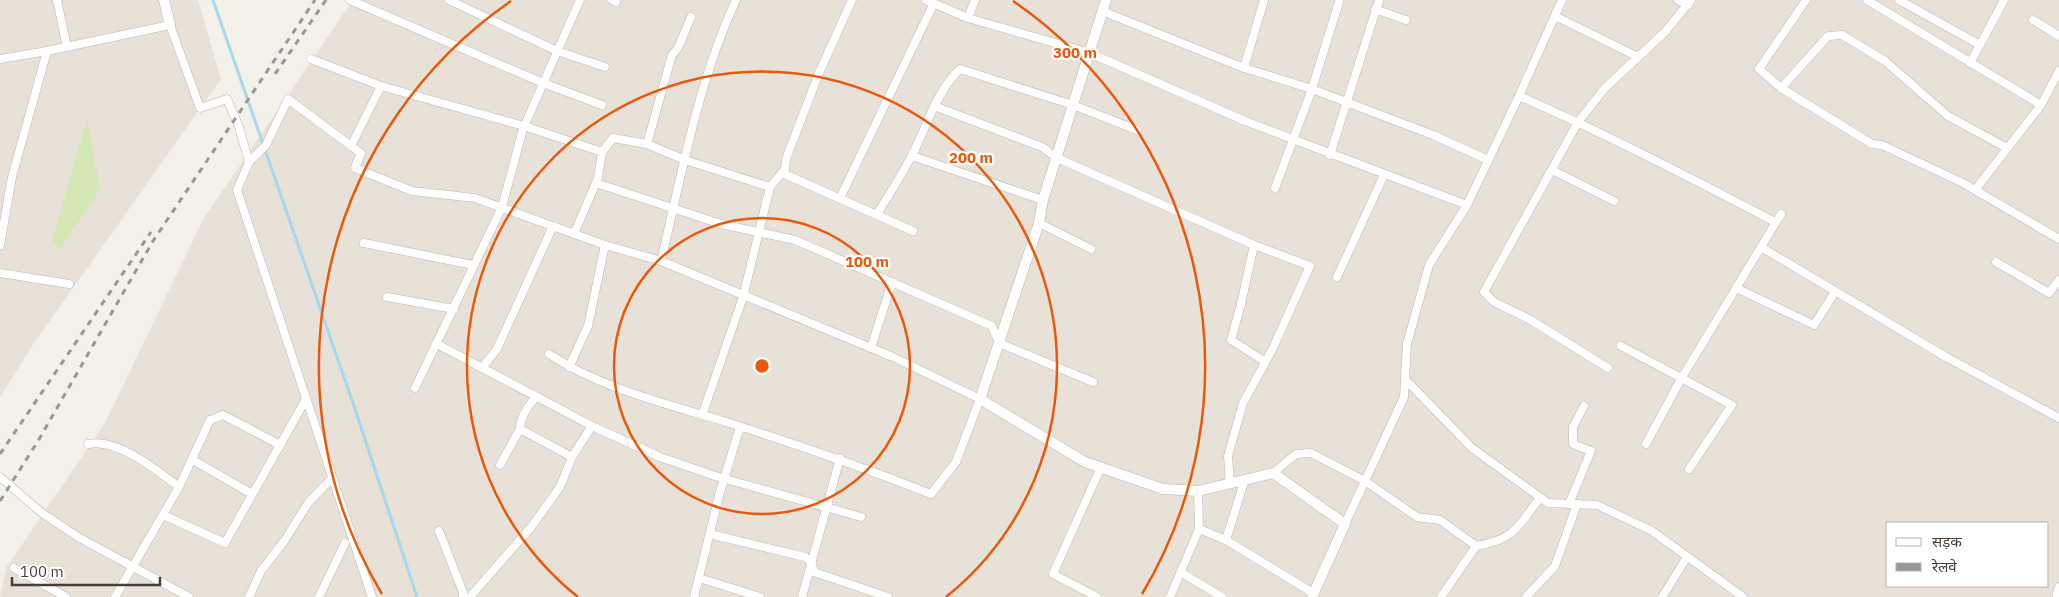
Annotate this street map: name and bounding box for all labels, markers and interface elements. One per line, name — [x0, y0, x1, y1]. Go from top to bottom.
text: 300 m — [1053, 43, 1097, 62]
text: 200 m — [949, 148, 993, 167]
text: 100 m — [845, 252, 889, 271]
centre of rings — [753, 357, 771, 375]
legend — [1886, 522, 2049, 587]
text: सड़क — [1932, 532, 1962, 551]
scale bar — [12, 554, 160, 586]
text: रेलवे — [1931, 557, 1957, 576]
text: 100 m — [20, 562, 64, 581]

